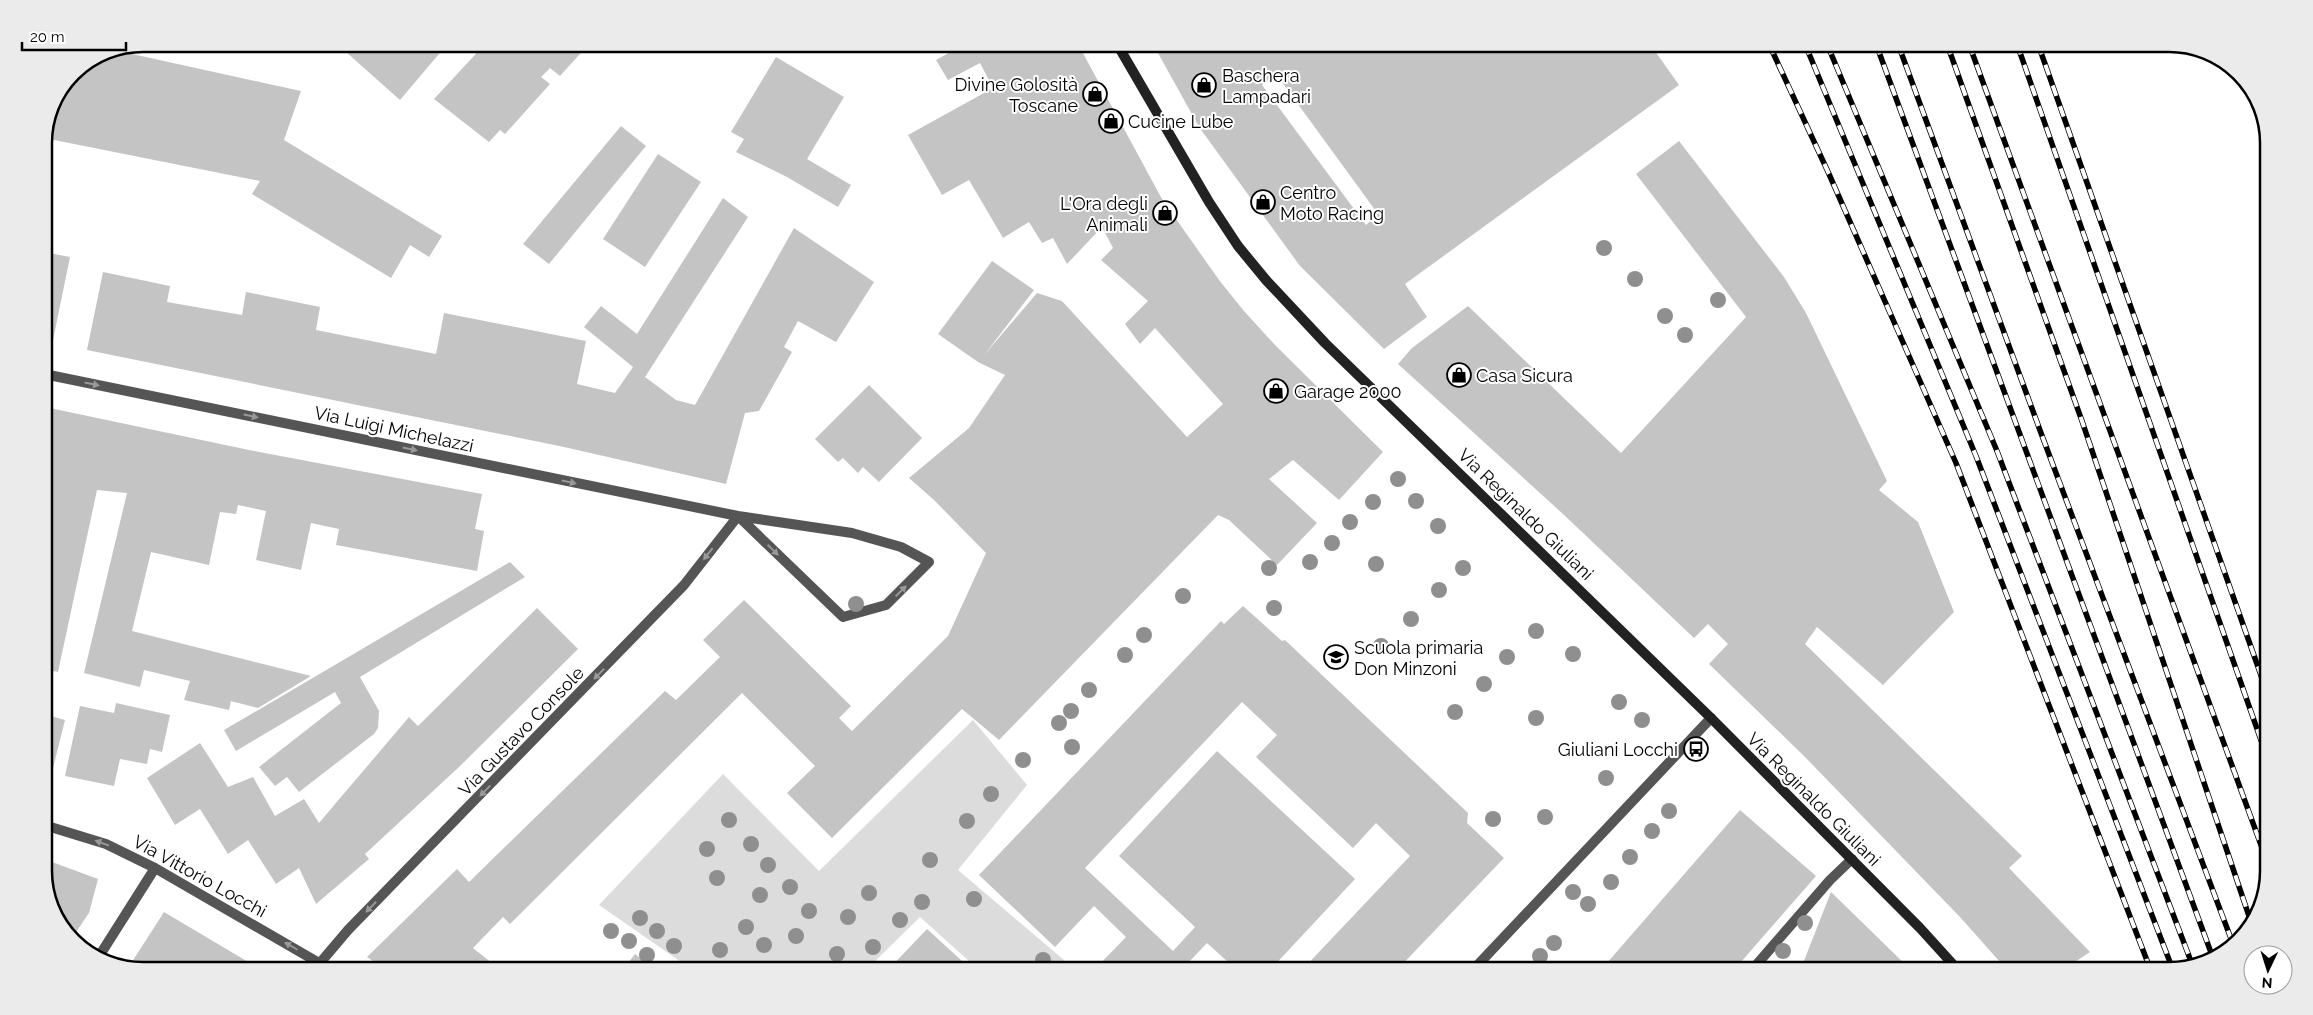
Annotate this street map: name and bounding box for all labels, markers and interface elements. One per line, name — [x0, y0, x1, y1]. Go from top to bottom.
scale bar — [22, 20, 126, 52]
text: 20 m — [30, 28, 65, 46]
place label: Baschera Lampadari — [1222, 65, 1311, 107]
shop icon: Baschera Lampadari — [1191, 72, 1217, 98]
place label: Divine Golosità Toscane — [954, 74, 1078, 116]
shop icon: Divine Golosità Toscane — [1082, 81, 1108, 107]
shop icon: Cucine Lube — [1098, 108, 1124, 134]
place label: Cucine Lube — [1128, 111, 1234, 132]
place label: Centro Moto Racing — [1280, 182, 1384, 224]
shop icon: Centro Moto Racing — [1250, 189, 1276, 215]
place label: L'Ora degli Animali — [1060, 193, 1148, 235]
shop icon: L'Ora degli Animali — [1152, 200, 1178, 226]
shop icon: Casa Sicura — [1446, 362, 1472, 388]
place label: Casa Sicura — [1476, 365, 1573, 386]
shop icon: Garage 2000 — [1263, 378, 1289, 404]
one-way arrow — [84, 380, 100, 388]
place label: Garage 2000 — [1294, 381, 1402, 402]
street label: Via Luigi Michelazzi — [312, 402, 476, 456]
one-way arrow — [243, 413, 259, 421]
street label: Via Reginaldo Giuliani — [1454, 444, 1598, 584]
one-way arrow — [403, 445, 418, 453]
one-way arrow — [562, 478, 578, 486]
one-way arrow — [767, 544, 779, 556]
one-way arrow — [702, 548, 713, 561]
one-way arrow — [894, 585, 906, 597]
place label: Scuola primaria Don Minzoni — [1354, 637, 1483, 679]
school or university icon: Scuola primaria Don Minzoni — [1323, 644, 1349, 670]
street label: Via Gustavo Console — [454, 662, 588, 800]
one-way arrow — [593, 668, 605, 680]
street label: Via Reginaldo Giuliani — [1743, 728, 1885, 870]
bus stop icon: Giuliani Locchi — [1683, 736, 1709, 762]
place label: Giuliani Locchi — [1558, 739, 1678, 760]
one-way arrow — [479, 784, 491, 796]
street label: Via Vittorio Locchi — [130, 831, 270, 921]
one-way arrow — [95, 839, 110, 846]
one-way arrow — [365, 900, 377, 912]
one-way arrow — [284, 942, 297, 951]
north arrow — [2243, 945, 2293, 995]
text: N — [2261, 975, 2273, 991]

